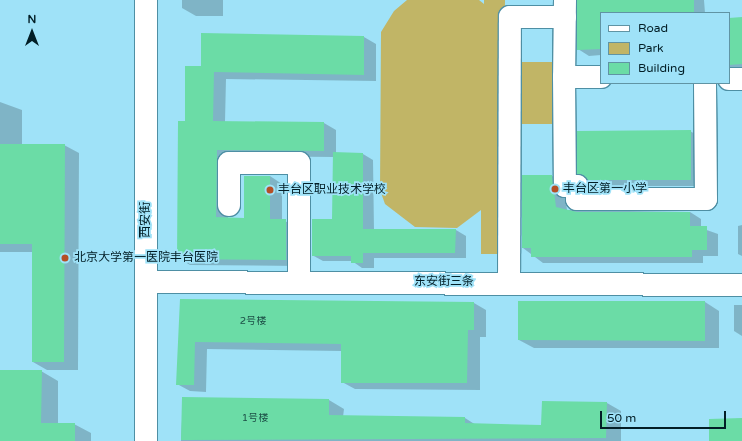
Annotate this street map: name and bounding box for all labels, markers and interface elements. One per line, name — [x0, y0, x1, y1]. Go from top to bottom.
north arrow — [12, 12, 52, 52]
legend — [600, 12, 730, 84]
text: N — [28, 13, 36, 26]
text: Road — [638, 21, 668, 35]
text: Park — [638, 41, 664, 55]
text: Building — [638, 61, 685, 75]
place label: 丰台区第一小学 — [563, 182, 647, 196]
place label: 丰台区职业技术学校 — [278, 183, 386, 197]
marker: 丰台区第一小学 — [550, 184, 560, 194]
marker: 丰台区职业技术学校 — [265, 185, 275, 195]
street label: 西安街 — [139, 202, 153, 238]
place label: 北京大学第一医院丰台医院 — [74, 251, 218, 265]
marker: 北京大学第一医院丰台医院 — [59, 252, 71, 264]
street label: 东安街三条 — [414, 275, 474, 289]
house number: 2号楼 — [240, 316, 266, 328]
scale bar — [602, 403, 728, 429]
text: 50 m — [607, 411, 636, 425]
house number: 1号楼 — [242, 413, 268, 425]

